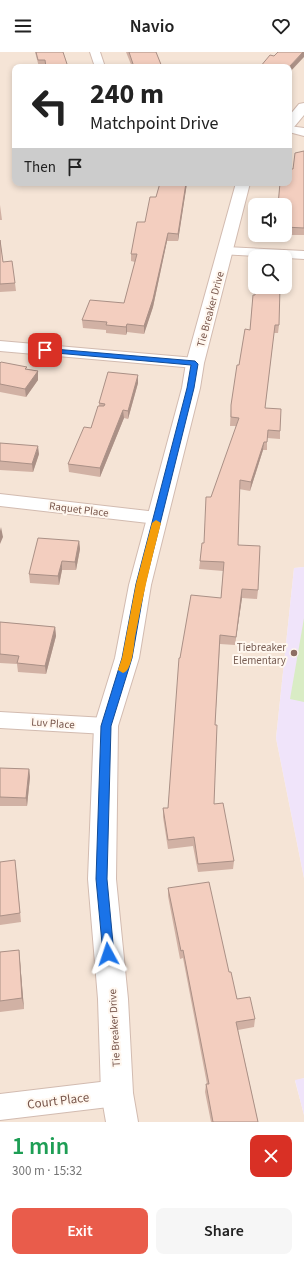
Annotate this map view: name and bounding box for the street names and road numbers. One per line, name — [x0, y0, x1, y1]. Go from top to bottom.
street label: Tie Breaker Drive — [193, 269, 228, 349]
street label: Raquet Place — [48, 498, 110, 521]
street label: Luv Place — [31, 715, 76, 733]
street label: Tie Breaker Drive — [105, 988, 124, 1067]
street label: Court Place — [26, 1088, 90, 1114]

